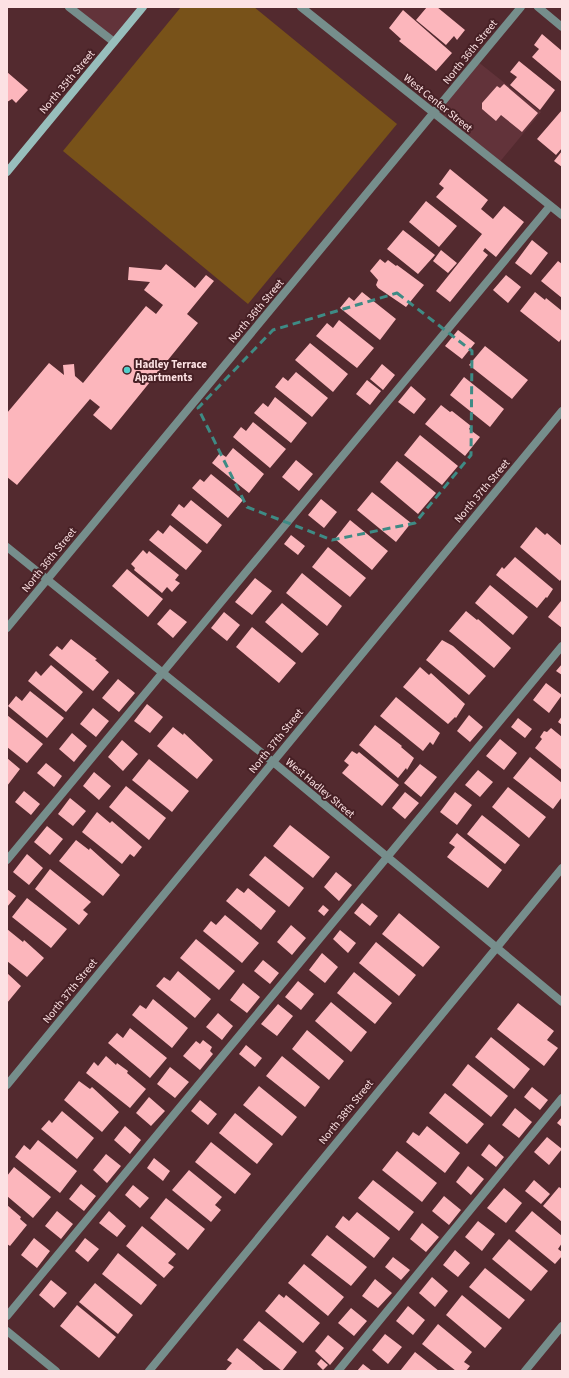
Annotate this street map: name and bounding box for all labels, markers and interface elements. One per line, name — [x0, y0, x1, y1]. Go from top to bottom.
street label: North 36th Street — [439, 16, 501, 87]
street label: North 35th Street — [36, 47, 98, 117]
street label: West Center Street — [400, 70, 476, 136]
street label: North 36th Street — [225, 276, 287, 346]
place label: Hadley Terrace Apartments — [134, 357, 207, 385]
marker: Hadley Terrace Apartments — [122, 365, 132, 375]
street label: North 37th Street — [451, 456, 513, 526]
street label: North 36th Street — [18, 524, 80, 595]
street label: North 37th Street — [245, 705, 307, 776]
street label: West Hadley Street — [282, 754, 358, 822]
street label: North 37th Street — [39, 955, 101, 1026]
street label: North 38th Street — [315, 1076, 377, 1147]

